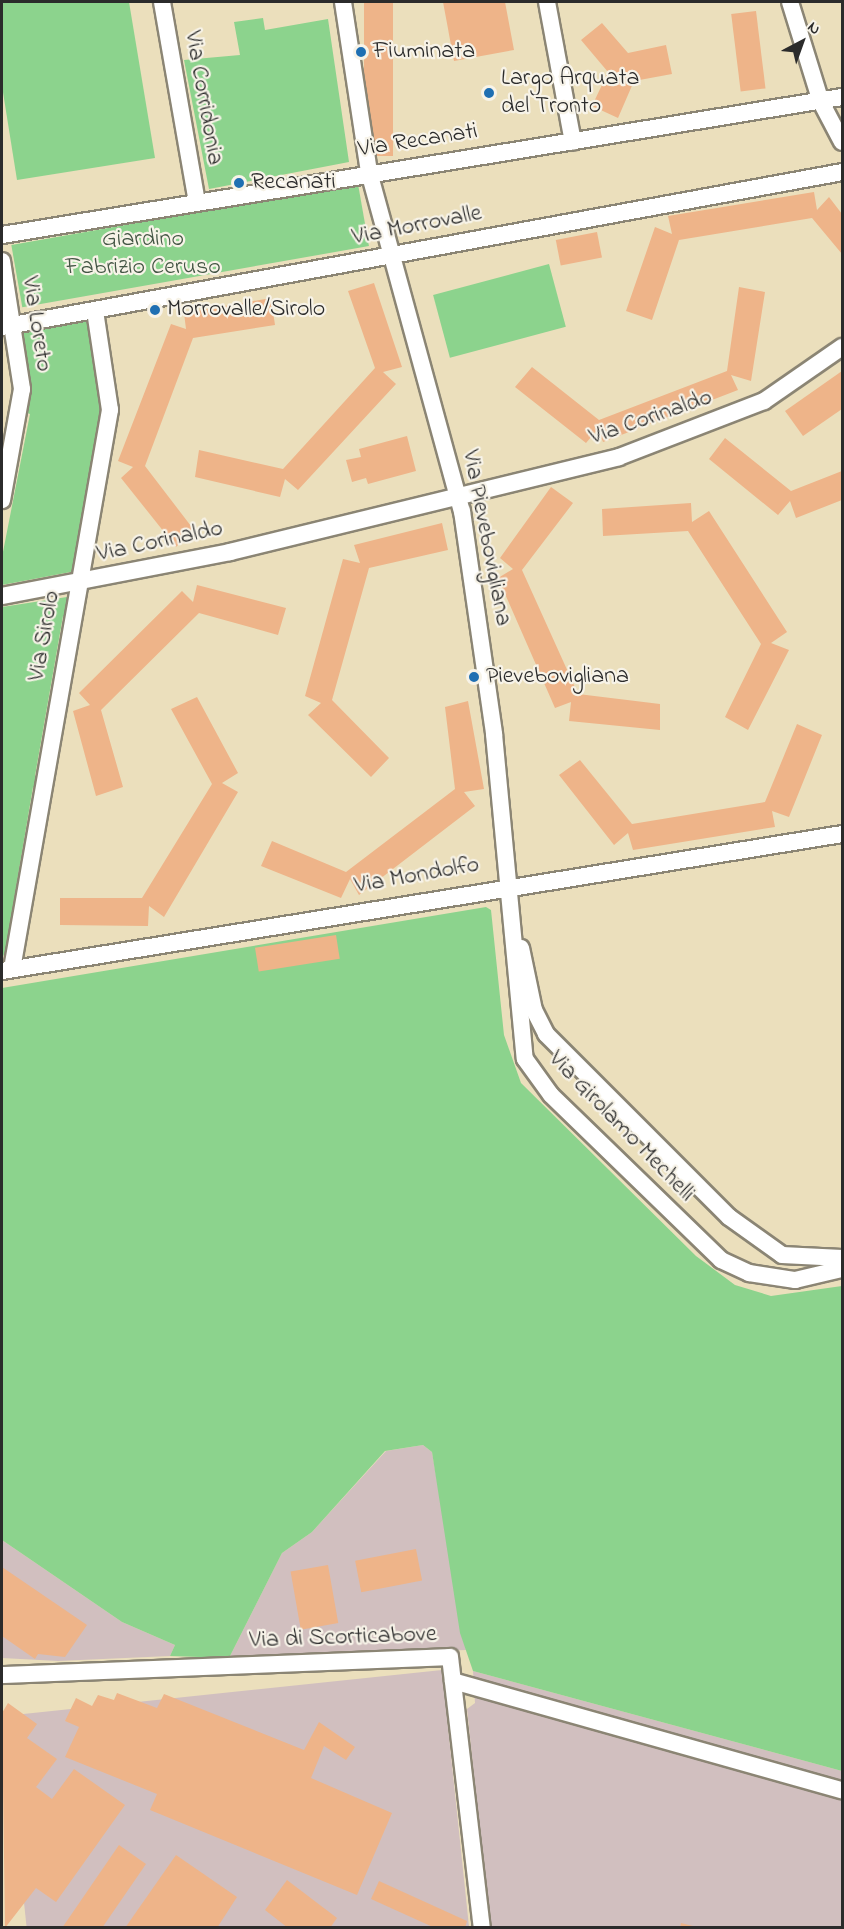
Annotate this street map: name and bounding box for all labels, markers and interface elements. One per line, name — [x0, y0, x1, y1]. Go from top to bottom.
north arrow — [772, 12, 832, 72]
text: N — [802, 16, 826, 41]
street label: Via Corridonia — [177, 29, 229, 167]
place label: Fiuminata — [373, 38, 475, 66]
marker: Fiuminata — [354, 45, 368, 59]
place label: Largo Arquata del Tronto — [501, 65, 639, 121]
marker: Largo Arquata del Tronto — [482, 86, 496, 100]
street label: Via Recanati — [356, 117, 480, 165]
place label: Recanati — [251, 169, 336, 197]
marker: Recanati — [232, 176, 246, 190]
street label: Via Morrovalle — [350, 199, 484, 253]
park label: Giardino Fabrizio Ceruso — [65, 226, 221, 282]
street label: Via Loreto — [14, 274, 58, 374]
place label: Morrovalle/Sirolo — [167, 296, 325, 324]
marker: Morrovalle/Sirolo — [148, 303, 162, 317]
street label: Via Corinaldo — [586, 384, 716, 452]
street label: Via Pievebovigliana — [455, 448, 517, 628]
street label: Via Corinaldo — [94, 515, 226, 569]
street label: Via Sirolo — [23, 589, 67, 683]
place label: Pievebovigliana — [486, 663, 629, 691]
marker: Pievebovigliana — [467, 670, 481, 684]
street label: Via Mondolfo — [352, 851, 482, 901]
street label: Via Girolamo Mechelli — [542, 1045, 700, 1209]
street label: Via di Scorticabove — [249, 1620, 437, 1656]

